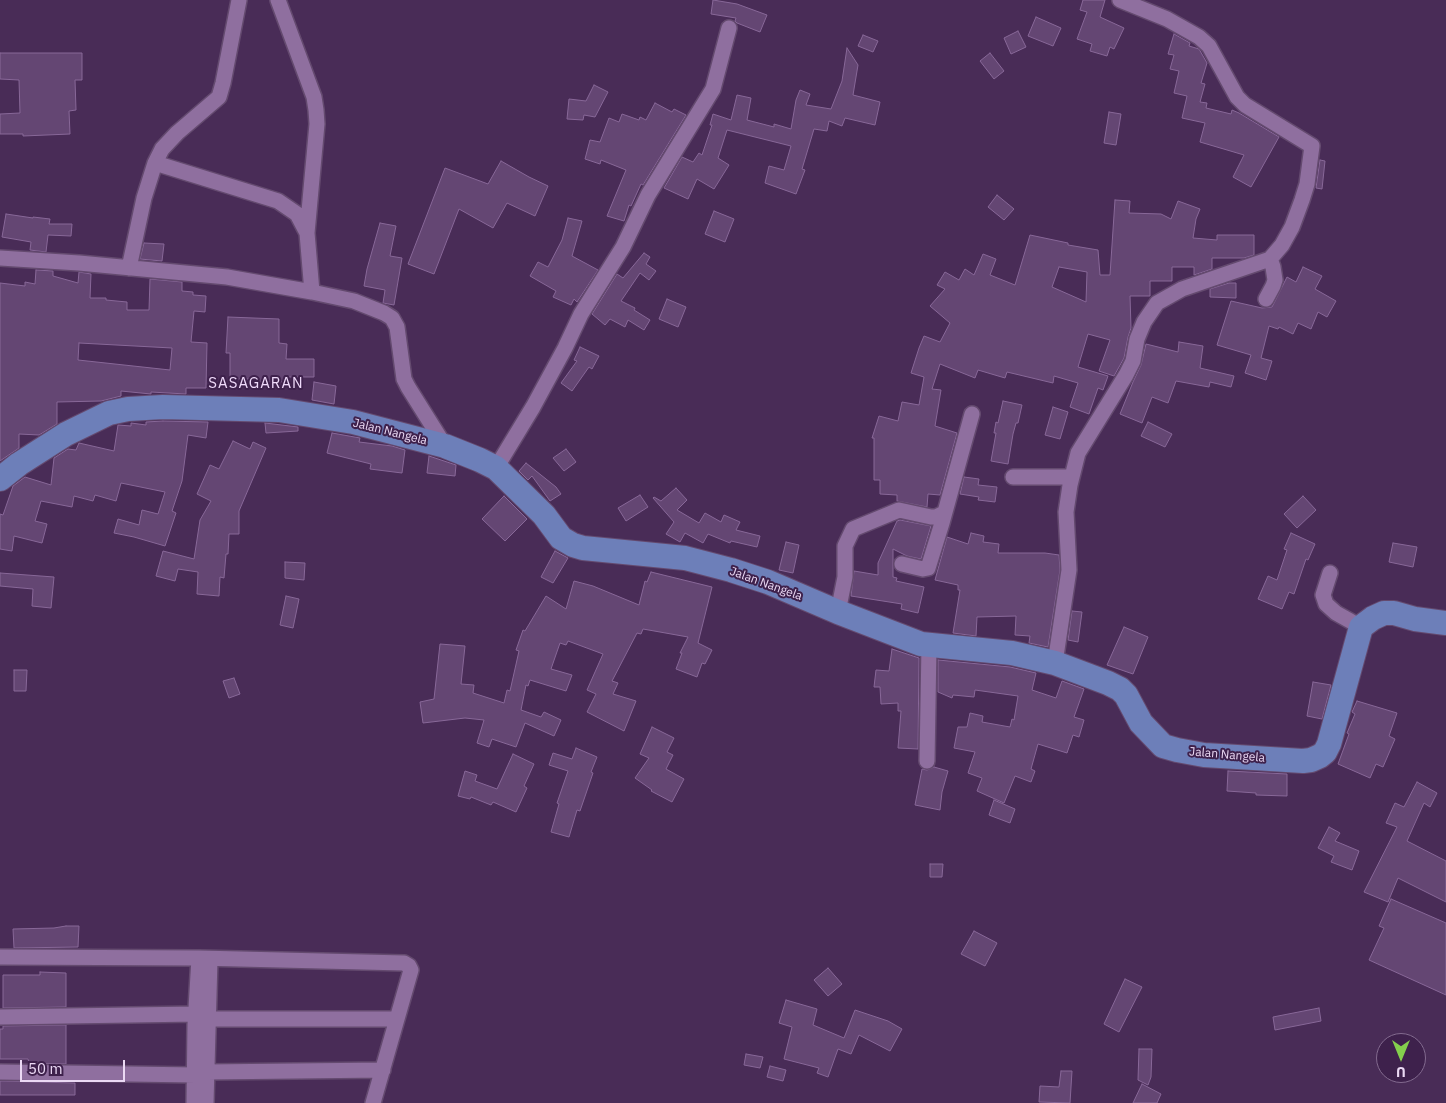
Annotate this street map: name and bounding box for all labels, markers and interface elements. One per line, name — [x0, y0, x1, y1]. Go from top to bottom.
district label: SASAGARAN — [207, 375, 305, 393]
street label: Jalan Nangela — [351, 416, 429, 448]
street label: Jalan Nangela — [728, 564, 804, 604]
street label: Jalan Nangela — [1188, 745, 1266, 765]
north arrow — [1376, 1033, 1426, 1083]
scale bar — [22, 1050, 128, 1082]
text: 50 m — [28, 1059, 63, 1078]
text: U — [1396, 1063, 1406, 1081]

